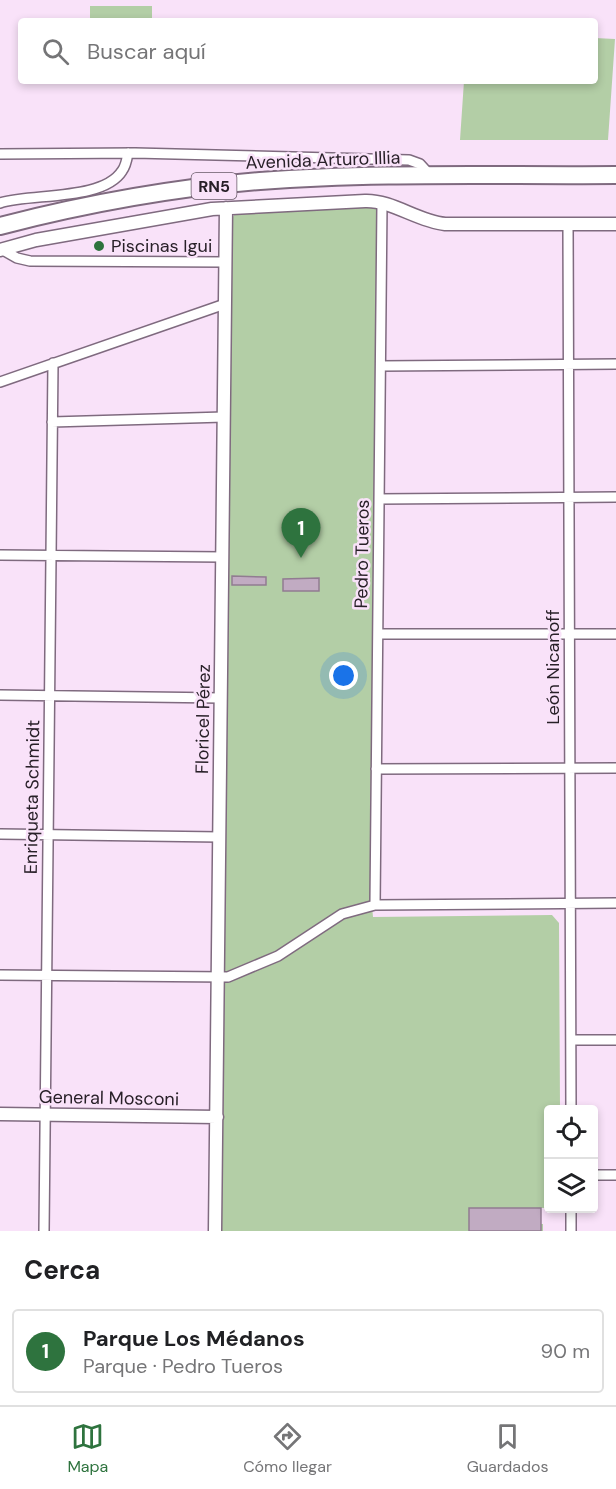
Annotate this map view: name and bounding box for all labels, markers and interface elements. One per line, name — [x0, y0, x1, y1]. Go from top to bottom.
search box — [18, 18, 598, 84]
icon: search — [39, 35, 72, 68]
text: Buscar aquí — [87, 37, 206, 66]
street label: Avenida Arturo Illia — [245, 145, 401, 175]
road number: RN5 — [192, 173, 236, 199]
place label: Piscinas Igui — [111, 234, 212, 258]
marker: Piscinas Igui — [92, 239, 106, 253]
street label: Pedro Tueros — [349, 499, 375, 609]
pin: 1 — [282, 508, 320, 558]
street label: León Nicanoff — [541, 609, 565, 725]
your location — [329, 661, 358, 690]
street label: Floricel Pérez — [190, 664, 216, 774]
street label: Enriqueta Schmidt — [19, 720, 45, 874]
street label: General Mosconi — [39, 1085, 179, 1111]
map controls — [544, 1105, 598, 1213]
button: locate — [544, 1105, 598, 1159]
button: layers — [544, 1159, 598, 1213]
text: Cerca — [24, 1253, 100, 1287]
text: Parque Los Médanos — [83, 1324, 305, 1353]
text: 1 — [42, 1338, 49, 1364]
text: 90 m — [541, 1338, 590, 1364]
text: Parque · Pedro Tueros — [83, 1353, 283, 1379]
tab: Mapa — [67, 1420, 108, 1477]
tab: Cómo llegar — [243, 1420, 332, 1477]
tab: Guardados — [467, 1420, 549, 1477]

